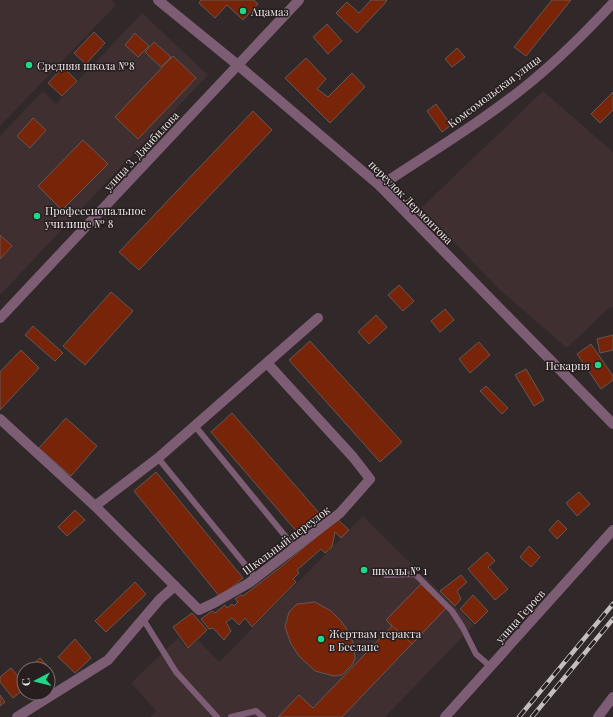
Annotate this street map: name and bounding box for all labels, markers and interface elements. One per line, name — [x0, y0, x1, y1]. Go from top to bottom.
place label: Ацамаз — [250, 4, 289, 19]
marker: Ацамаз — [238, 6, 248, 16]
street label: Комсомольская улица — [444, 51, 544, 131]
place label: Средняя школа №8 — [37, 58, 135, 73]
marker: Средняя школа №8 — [24, 60, 34, 70]
street label: улица З. Джибилова — [99, 108, 182, 195]
street label: переулок Лермонтова — [366, 157, 457, 248]
place label: Профессиональное училище № 8 — [44, 203, 146, 231]
marker: Профессиональное училище № 8 — [32, 211, 42, 221]
place label: Пекарня — [546, 358, 590, 373]
marker: Пекарня — [593, 360, 603, 370]
street label: Школьный переулок — [239, 502, 333, 578]
place label: школы № 1 — [372, 563, 427, 578]
marker: школы № 1 — [359, 565, 369, 575]
street label: улица Героев — [491, 586, 548, 647]
place label: Жертвам теракта в Беслане — [329, 626, 422, 654]
marker: Жертвам теракта в Беслане — [316, 634, 326, 644]
north arrow — [16, 661, 56, 701]
text: С — [18, 677, 33, 687]

